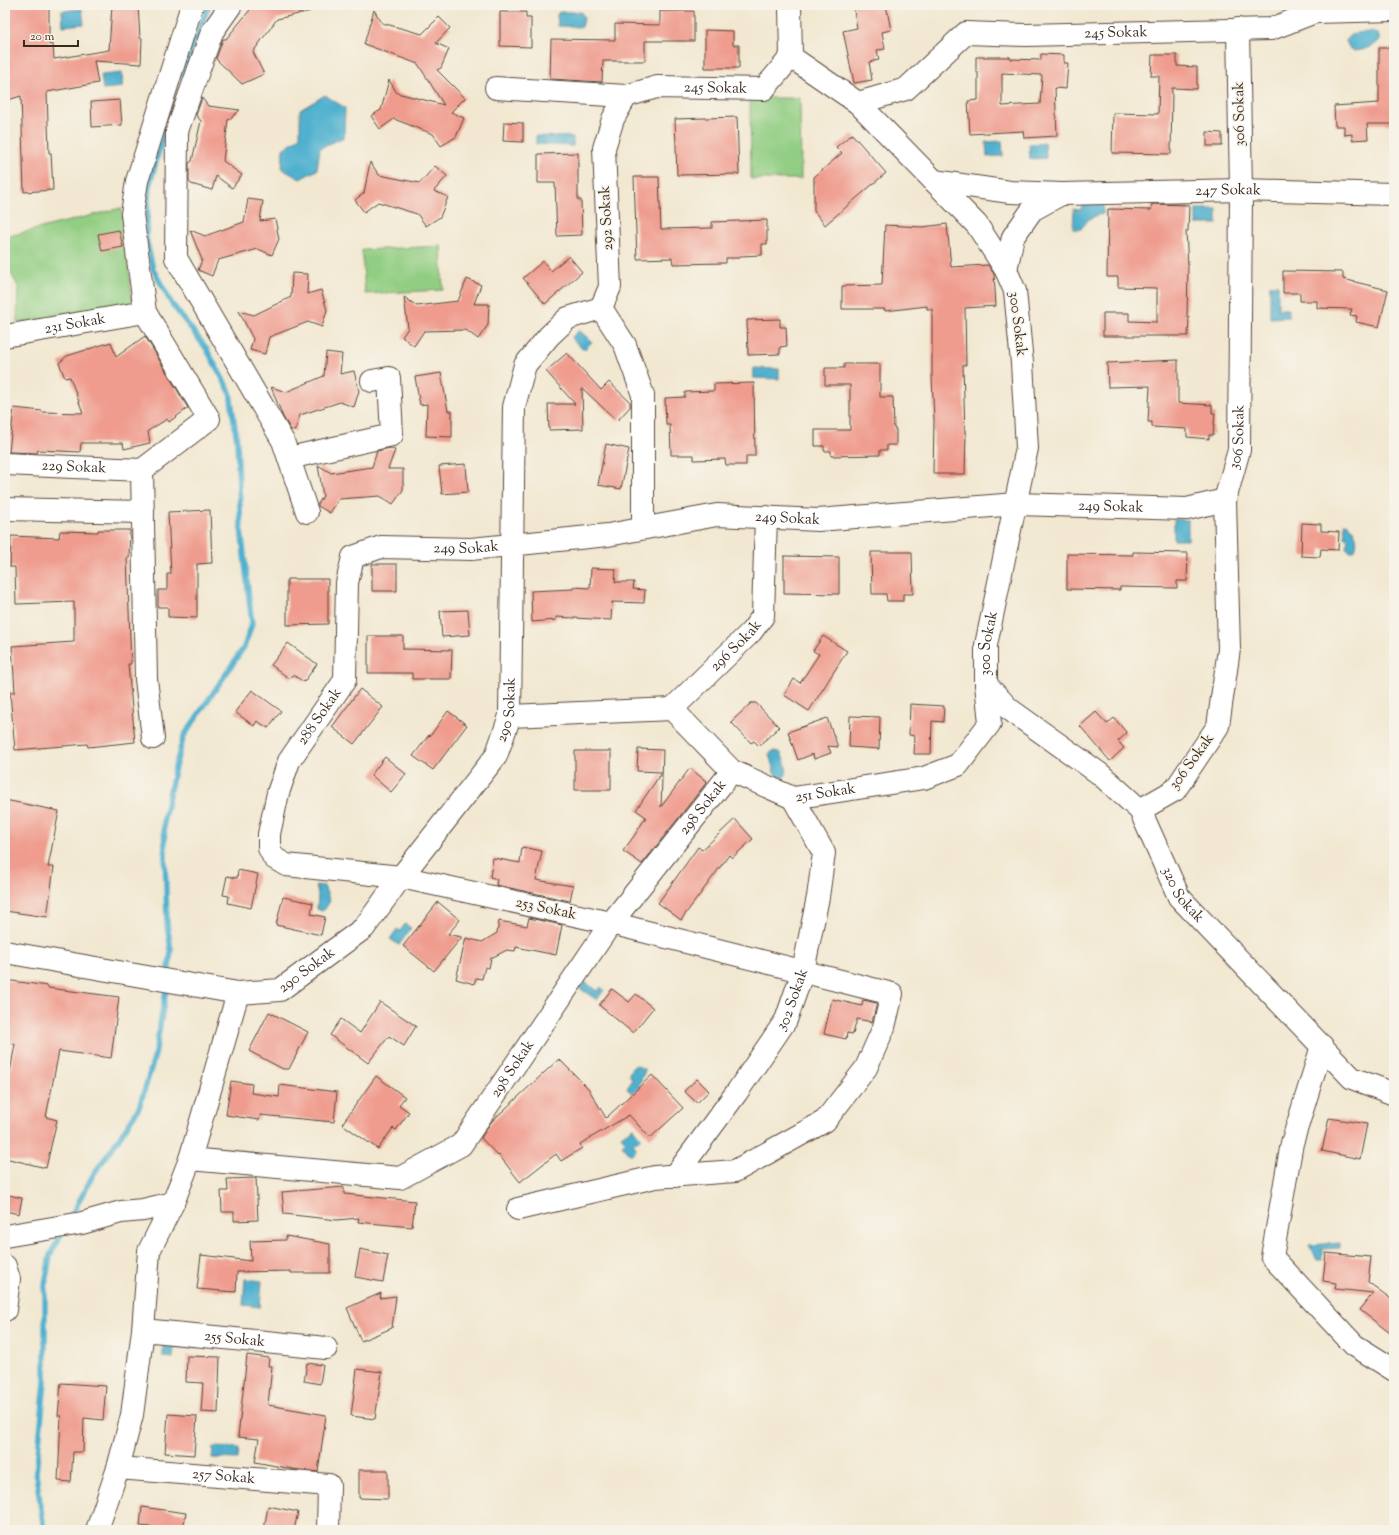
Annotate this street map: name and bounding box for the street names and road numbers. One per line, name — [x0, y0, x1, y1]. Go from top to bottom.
street label: 245 Sokak — [1084, 22, 1148, 44]
street label: 245 Sokak — [684, 77, 747, 99]
street label: 306 Sokak — [1229, 81, 1251, 147]
street label: 247 Sokak — [1195, 179, 1261, 202]
street label: 292 Sokak — [595, 185, 619, 251]
street label: 300 Sokak — [1003, 290, 1031, 358]
street label: 231 Sokak — [43, 308, 107, 340]
street label: 306 Sokak — [1224, 405, 1250, 472]
street label: 229 Sokak — [41, 455, 107, 479]
street label: 249 Sokak — [1078, 495, 1144, 518]
street label: 249 Sokak — [754, 506, 821, 531]
street label: 249 Sokak — [433, 536, 500, 560]
street label: 300 Sokak — [976, 609, 1003, 676]
street label: 296 Sokak — [706, 616, 767, 677]
street label: 290 Sokak — [491, 677, 521, 745]
street label: 288 Sokak — [292, 684, 347, 749]
street label: 306 Sokak — [1164, 730, 1220, 794]
street label: 298 Sokak — [674, 775, 732, 839]
street label: 251 Sokak — [794, 778, 857, 808]
street label: 320 Sokak — [1156, 863, 1209, 928]
street label: 253 Sokak — [514, 892, 578, 926]
street label: 290 Sokak — [274, 942, 340, 998]
street label: 302 Sokak — [771, 966, 814, 1035]
street label: 298 Sokak — [485, 1036, 539, 1102]
street label: 255 Sokak — [203, 1326, 266, 1352]
street label: 257 Sokak — [191, 1464, 256, 1490]

